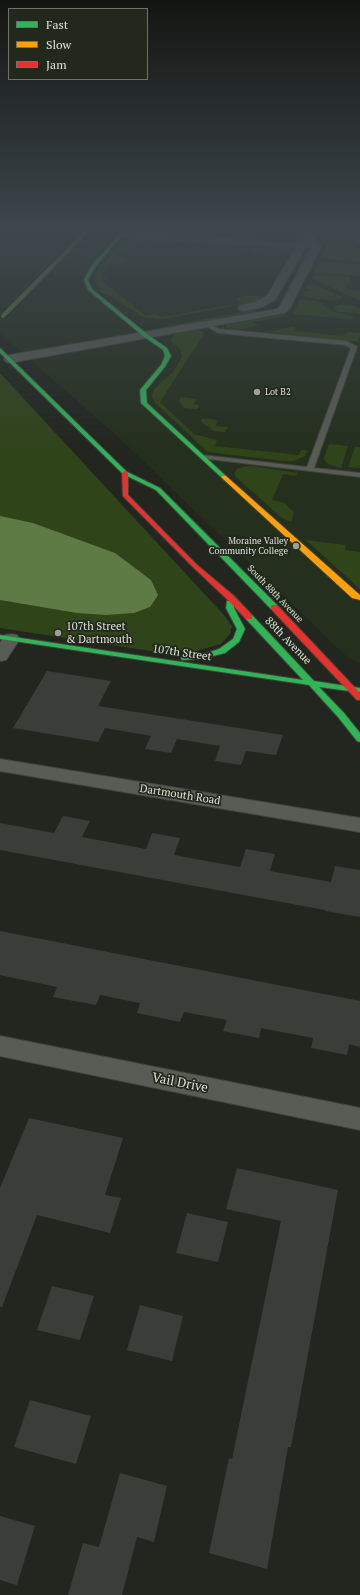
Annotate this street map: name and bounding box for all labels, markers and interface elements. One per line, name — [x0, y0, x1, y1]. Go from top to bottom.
legend — [8, 8, 148, 80]
text: Fast — [46, 17, 68, 32]
text: Slow — [46, 37, 71, 52]
text: Jam — [46, 57, 67, 72]
marker: Lot B2 — [252, 387, 262, 397]
place label: Lot B2 — [265, 387, 291, 397]
place label: Moraine Valley Community College — [209, 536, 288, 557]
marker: Moraine Valley Community College — [291, 541, 301, 551]
street label: South 88th Avenue — [245, 563, 305, 625]
street label: 88th Avenue — [262, 614, 314, 668]
place label: 107th Street & Dartmouth — [66, 620, 132, 646]
marker: 107th Street & Dartmouth — [53, 628, 63, 638]
street label: 107th Street — [152, 642, 212, 664]
street label: Dartmouth Road — [139, 782, 221, 808]
street label: Vail Drive — [151, 1070, 209, 1096]

